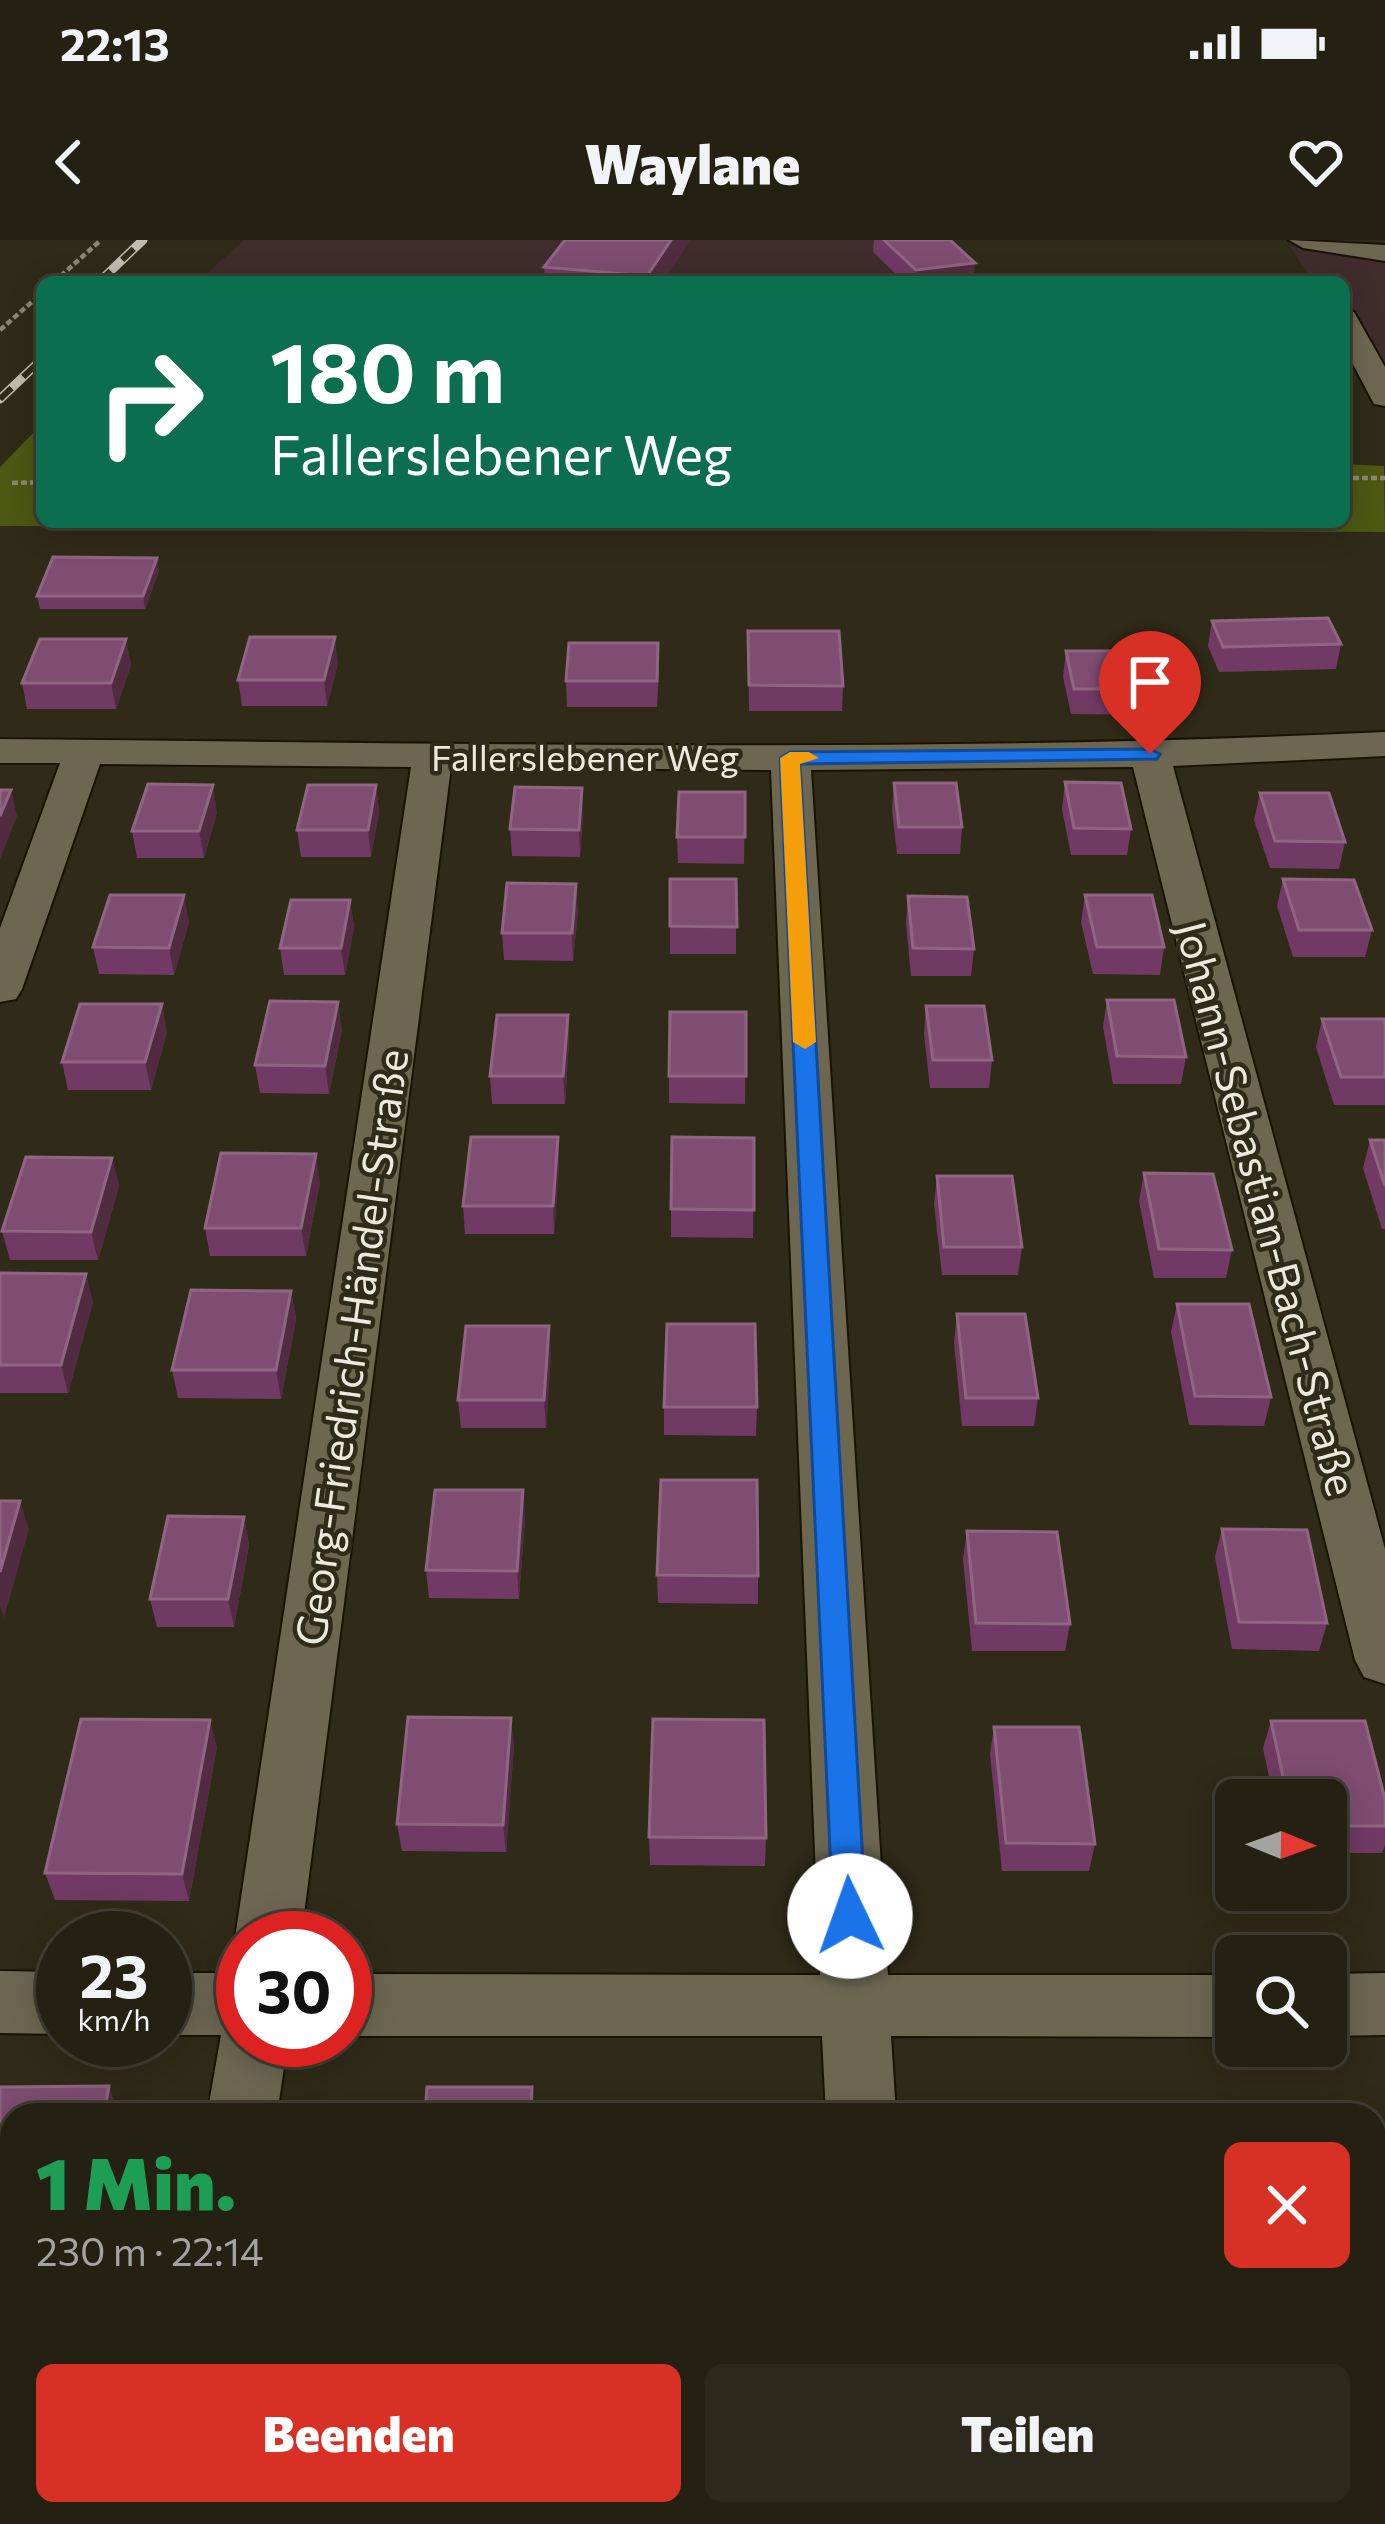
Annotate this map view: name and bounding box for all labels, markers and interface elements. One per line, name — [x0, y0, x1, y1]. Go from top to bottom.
text: 22:13 — [60, 15, 170, 70]
icon: back — [36, 129, 102, 195]
text: Waylane — [585, 129, 800, 195]
icon: heart — [1283, 129, 1349, 195]
text: 180 m — [270, 318, 505, 420]
icon: right — [72, 324, 228, 480]
text: Fallerslebener Weg — [270, 420, 732, 486]
pin — [1099, 631, 1201, 754]
icon: arrive — [1117, 649, 1183, 715]
street label: Fallerslebener Weg — [431, 734, 739, 778]
street label: Johann-Sebastian-Bach-Straße — [1166, 915, 1370, 1501]
street label: Georg-Friedrich-Händel-Straße — [282, 1046, 418, 1648]
north arrow — [1215, 1779, 1347, 1911]
map controls — [1215, 1779, 1347, 2067]
position arrow — [787, 1853, 913, 1979]
speed limit sign: 30 — [216, 1911, 372, 2067]
button: search — [1215, 1935, 1347, 2067]
text: 23 — [79, 1937, 149, 2010]
text: km/h — [78, 2000, 150, 2037]
text: 1 Min. — [36, 2137, 236, 2225]
button: close — [1224, 2142, 1350, 2268]
text: 230 m · 22:14 — [36, 2226, 264, 2274]
button: Beenden — [36, 2364, 681, 2502]
button: Teilen — [705, 2364, 1350, 2502]

